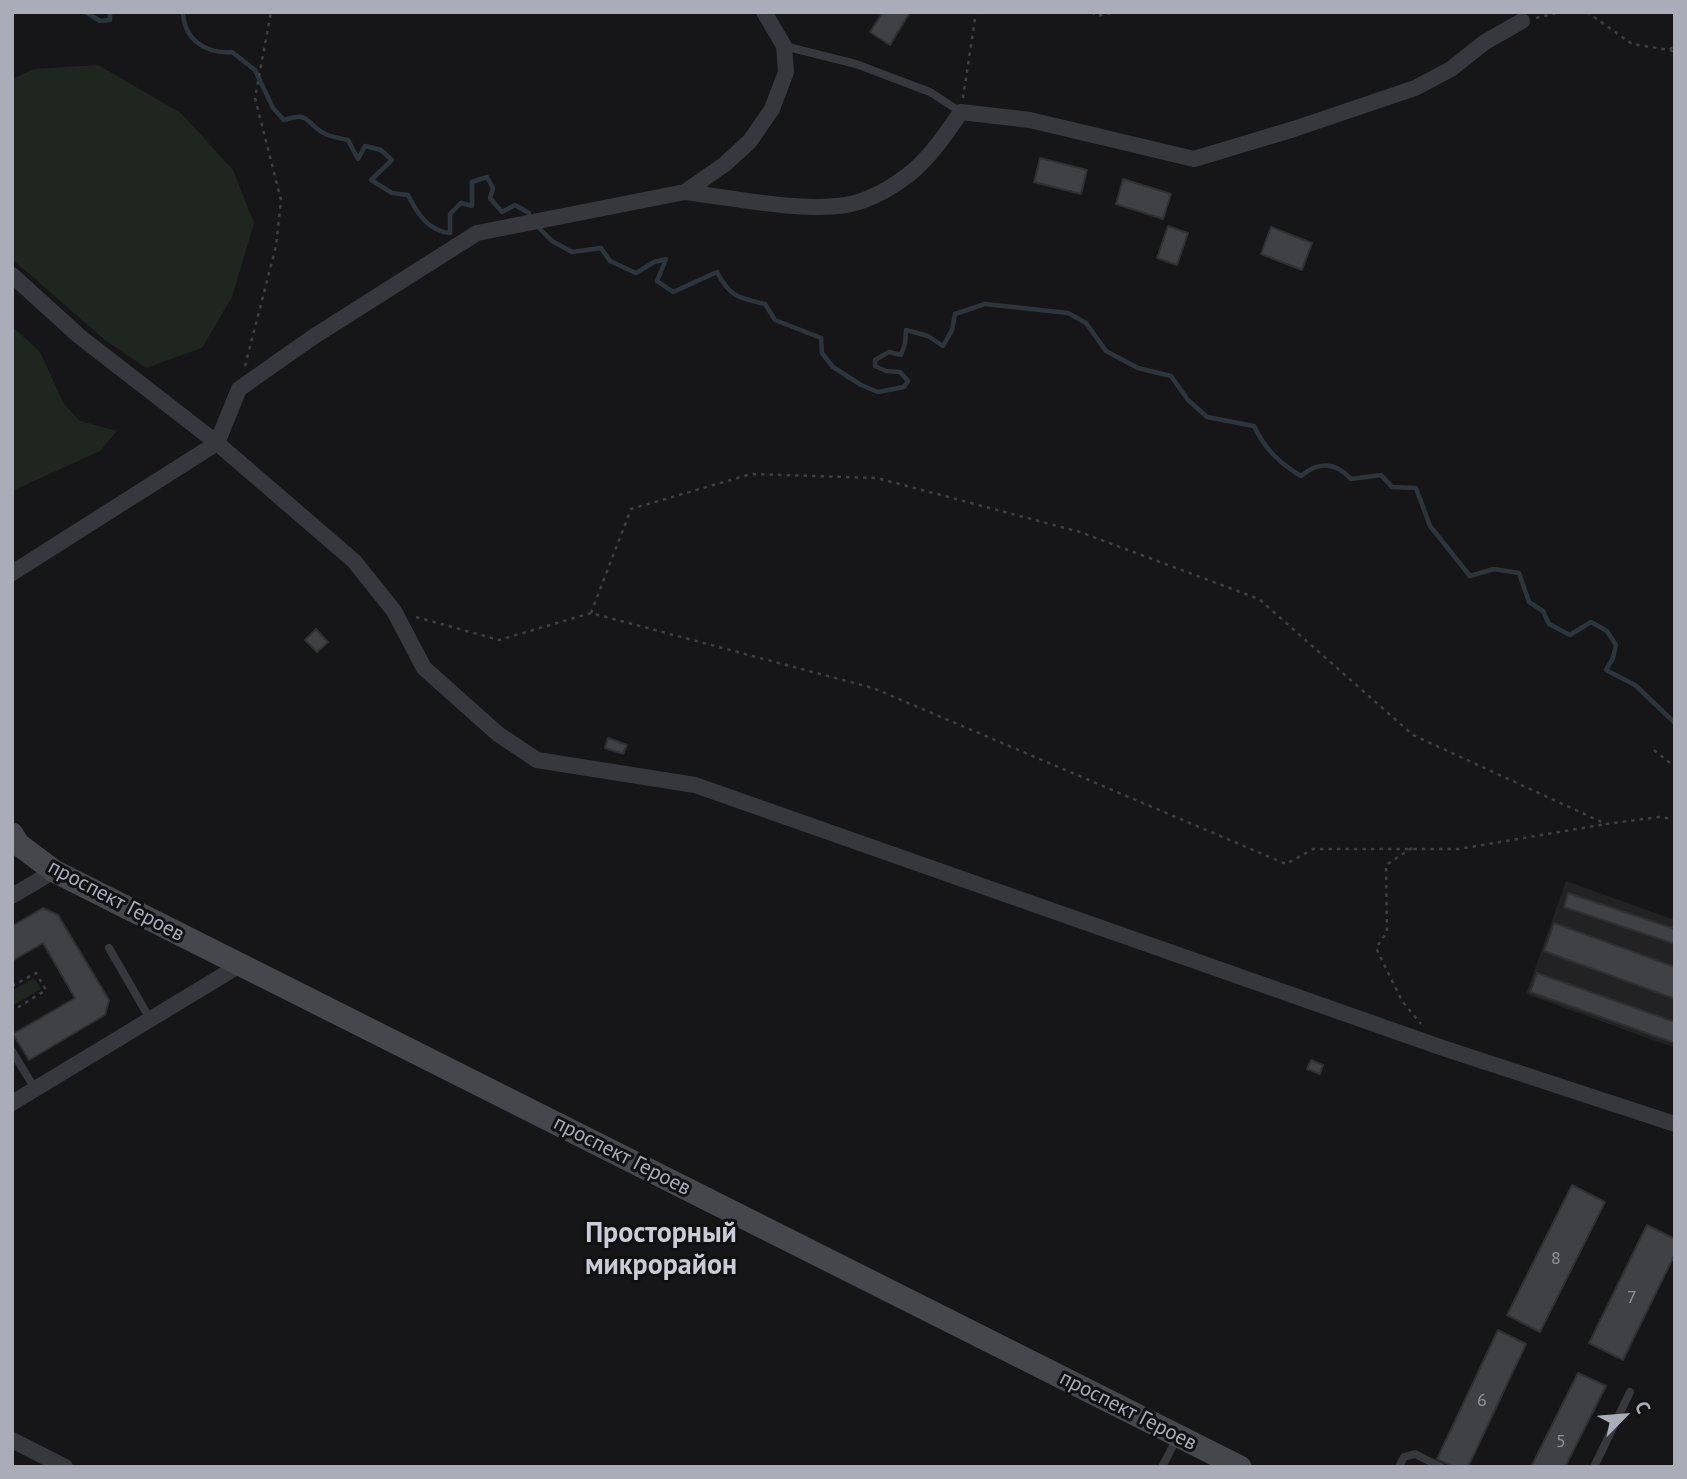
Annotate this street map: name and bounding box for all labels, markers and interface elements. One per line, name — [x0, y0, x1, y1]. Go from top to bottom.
street label: проспект Героев — [44, 855, 188, 947]
street label: проспект Героев — [549, 1111, 695, 1201]
district label: Просторный микрорайон — [585, 1217, 737, 1283]
house number: 8 — [1551, 1248, 1561, 1270]
house number: 7 — [1627, 1287, 1637, 1309]
street label: проспект Героев — [1055, 1366, 1201, 1456]
north arrow — [1589, 1381, 1659, 1451]
house number: 6 — [1477, 1390, 1487, 1412]
text: С — [1630, 1397, 1656, 1417]
house number: 5 — [1556, 1431, 1566, 1453]

